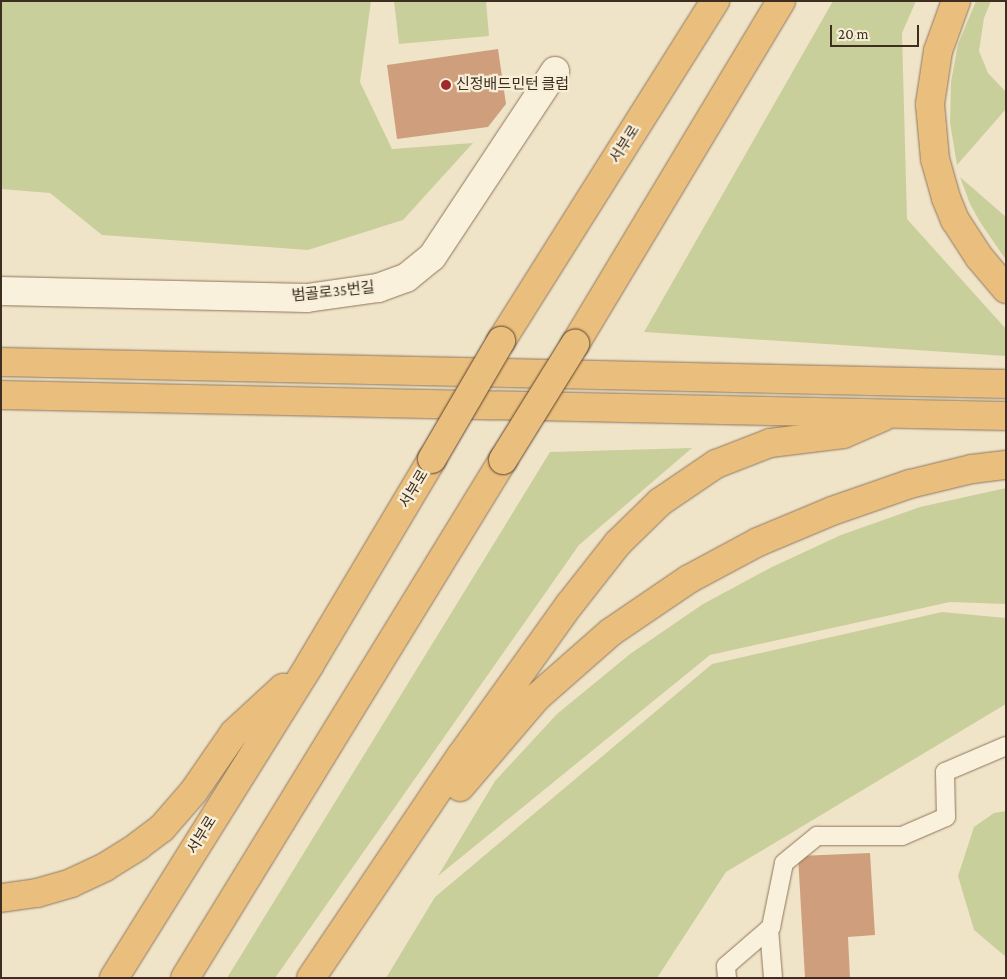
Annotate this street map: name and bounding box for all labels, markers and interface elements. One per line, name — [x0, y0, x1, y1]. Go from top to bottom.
scale bar — [832, 15, 921, 47]
text: 20 m — [838, 26, 869, 42]
place label: 신정배드민턴 클럽 — [456, 76, 569, 94]
marker: 신정배드민턴 클럽 — [440, 79, 452, 91]
street label: 서부로 — [606, 122, 644, 166]
street label: 범골로35번길 — [291, 279, 375, 305]
street label: 서부로 — [396, 467, 432, 511]
street label: 서부로 — [183, 813, 221, 857]

